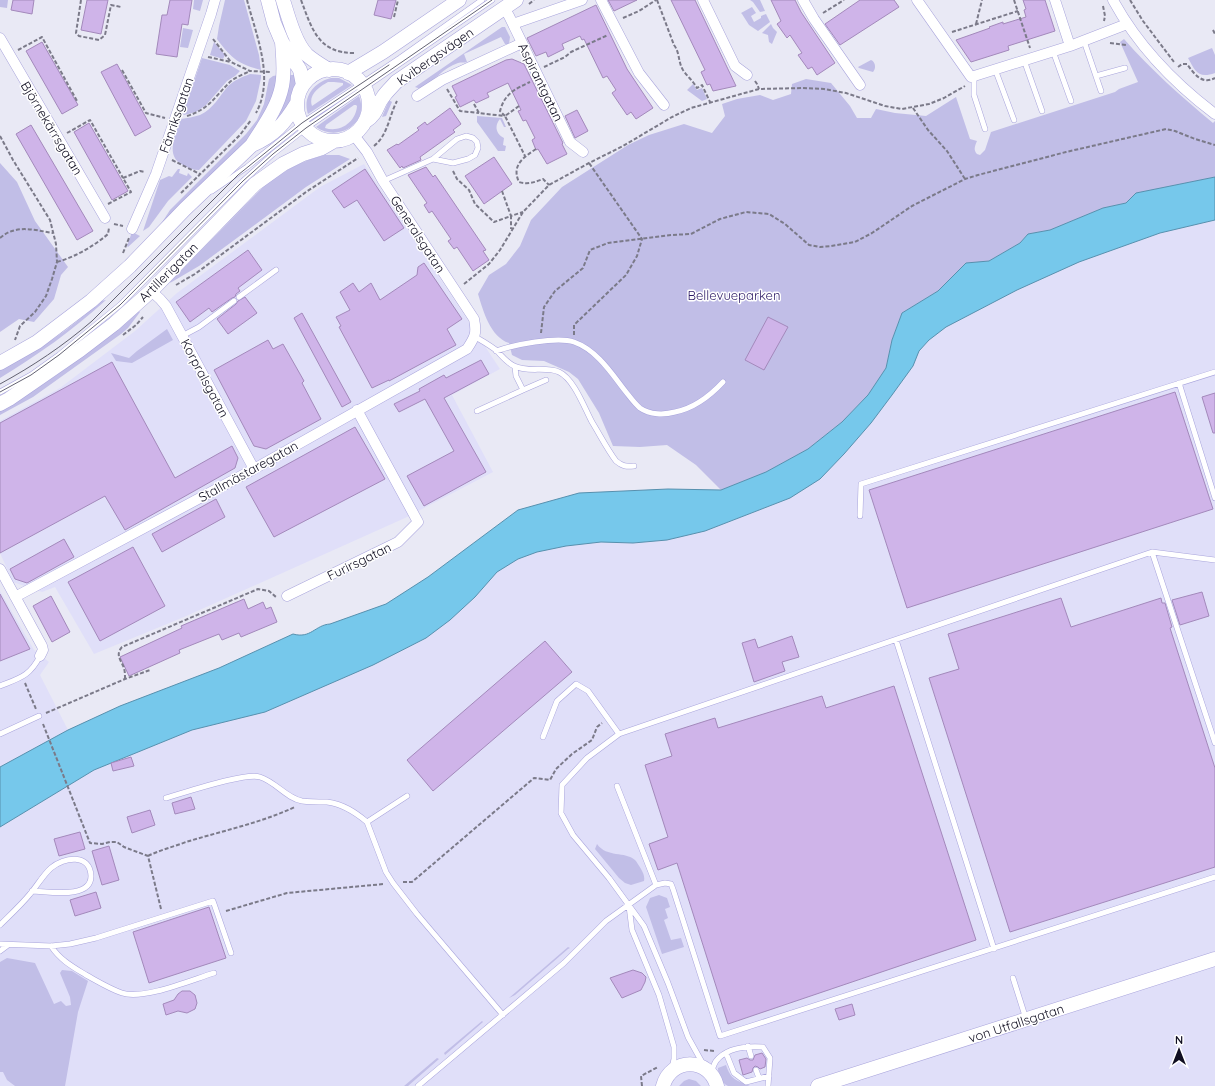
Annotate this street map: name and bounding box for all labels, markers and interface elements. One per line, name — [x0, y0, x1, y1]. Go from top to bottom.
street label: Kvibergsvägen — [394, 24, 476, 88]
street label: Aspirantgatan — [515, 40, 567, 124]
street label: Fänriksgatan — [156, 75, 196, 155]
street label: Björnekärrsgatan — [18, 78, 86, 178]
street label: Generalsgatan — [387, 192, 449, 276]
street label: Artillerigatan — [135, 239, 201, 305]
park label: Bellevueparken — [688, 287, 780, 303]
street label: Korpralsgatan — [178, 336, 232, 420]
street label: Stallmästaregatan — [195, 437, 301, 505]
street label: Furirsgatan — [324, 539, 394, 583]
street label: von Utfallsgatan — [966, 1000, 1066, 1046]
north arrow — [1159, 1030, 1199, 1070]
text: N — [1175, 1033, 1183, 1047]

